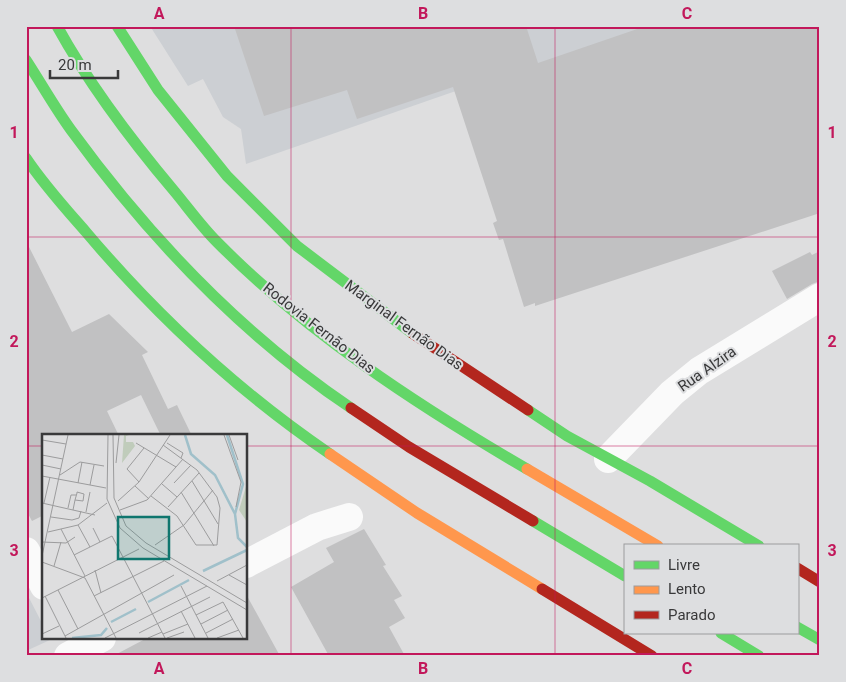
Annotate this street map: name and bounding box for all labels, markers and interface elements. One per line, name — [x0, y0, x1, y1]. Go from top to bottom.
text: A — [154, 4, 165, 23]
text: B — [418, 4, 428, 23]
text: C — [682, 4, 692, 23]
scale bar — [50, 48, 118, 80]
text: 20 m — [58, 56, 92, 74]
text: 1 — [9, 123, 19, 142]
text: 1 — [827, 123, 837, 142]
street label: Marginal Fernão Dias — [342, 276, 466, 374]
street label: Rodovia Fernão Dias — [260, 279, 378, 377]
text: 2 — [9, 332, 19, 351]
text: 2 — [827, 332, 837, 351]
street label: Rua Alzira — [674, 342, 740, 396]
inset map — [42, 434, 248, 640]
text: 3 — [9, 541, 19, 560]
text: 3 — [827, 541, 837, 560]
legend — [624, 544, 798, 634]
text: Livre — [668, 556, 700, 574]
text: Lento — [668, 580, 706, 598]
text: Parado — [668, 606, 716, 624]
text: A — [154, 659, 165, 678]
text: B — [418, 659, 428, 678]
text: C — [682, 659, 692, 678]

